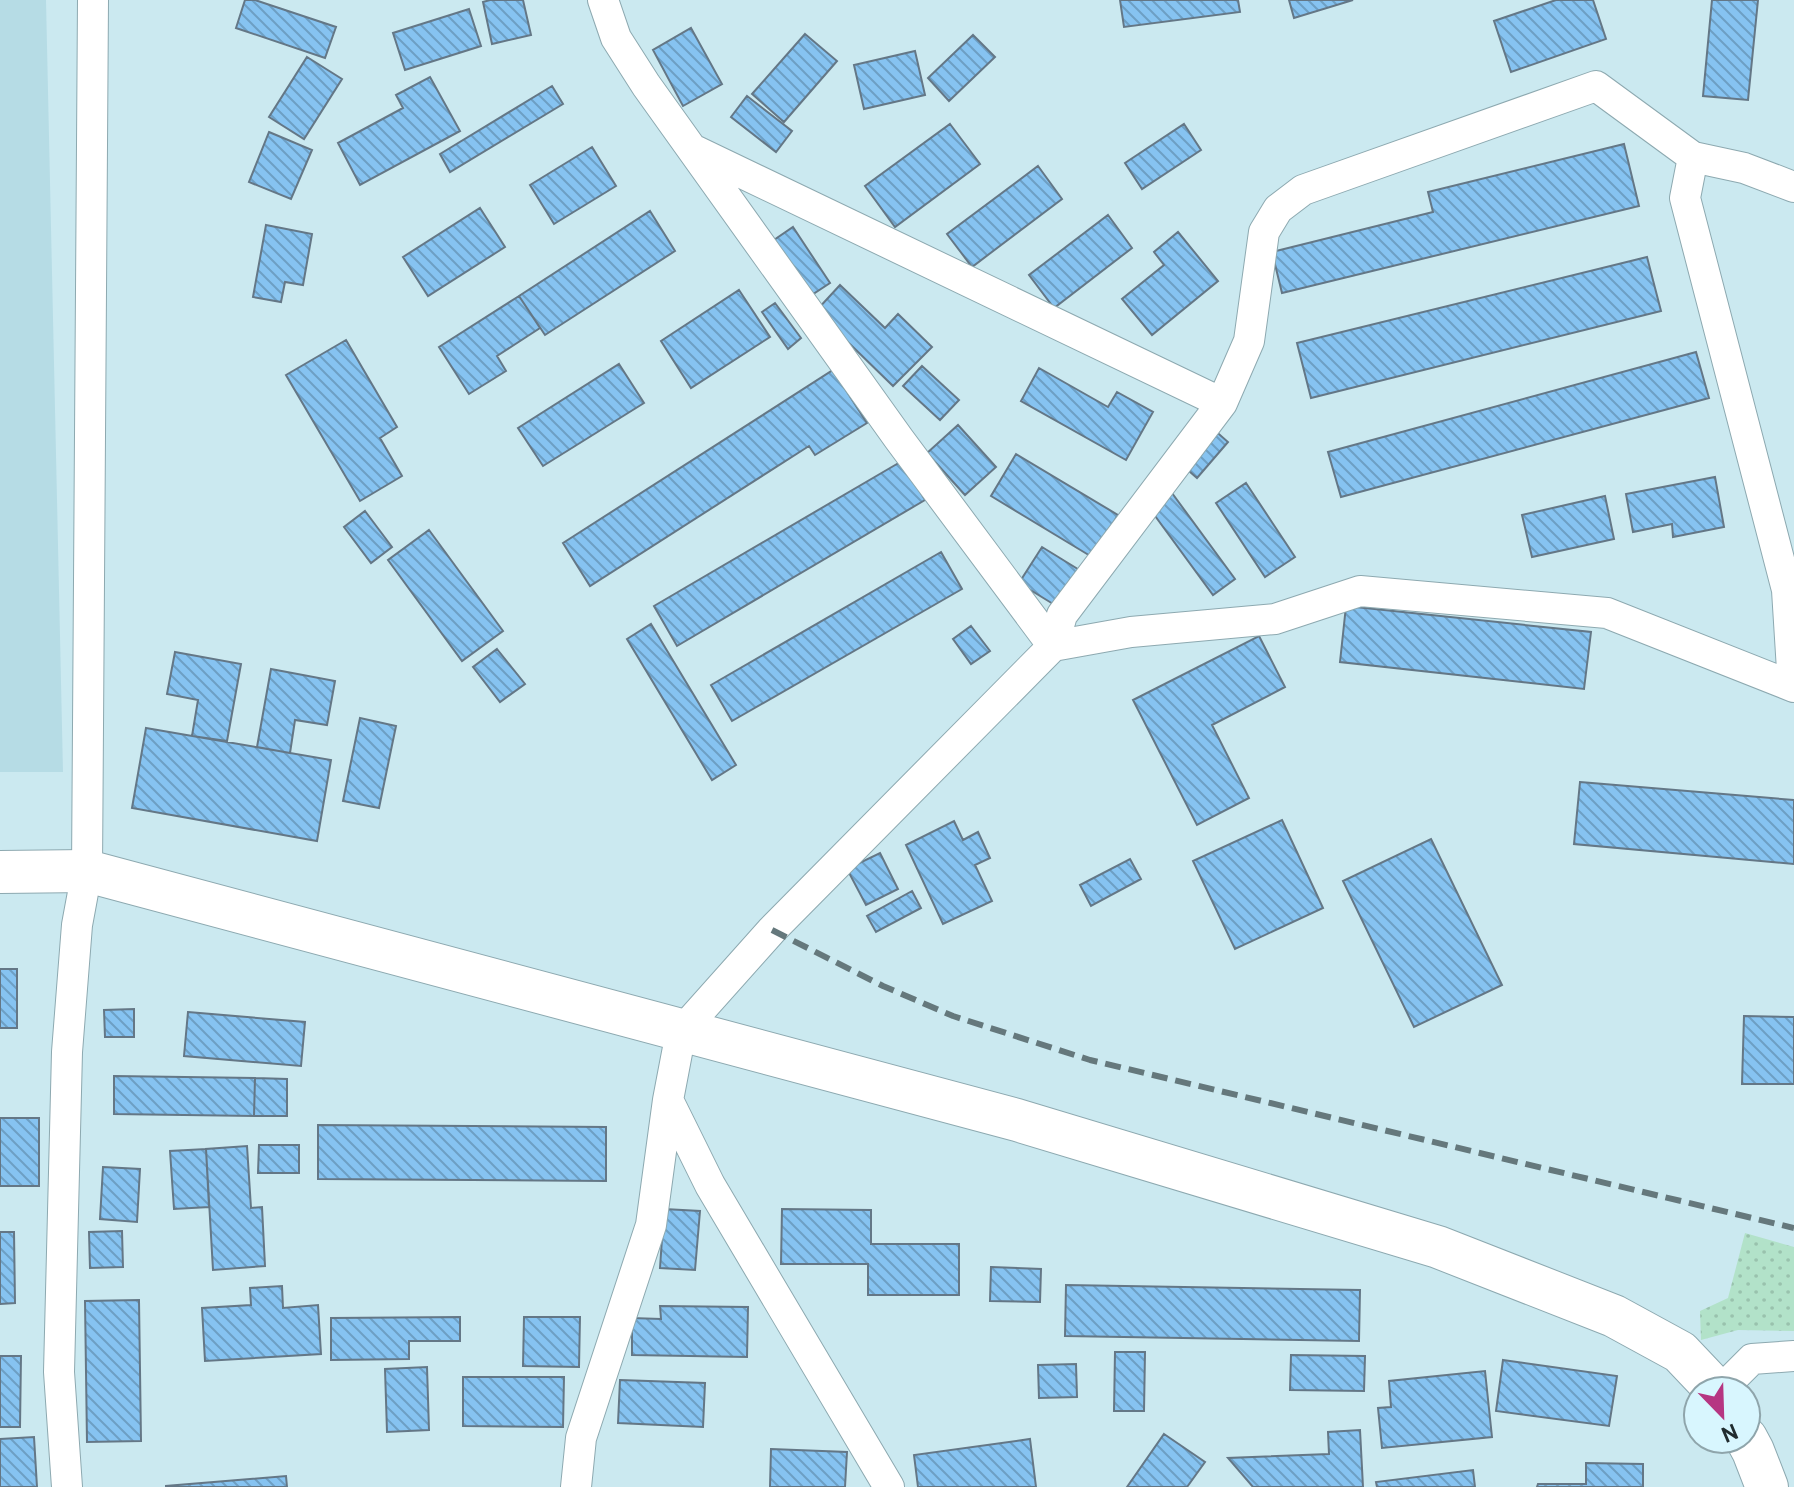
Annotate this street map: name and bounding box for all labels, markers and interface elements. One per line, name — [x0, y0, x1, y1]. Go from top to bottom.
north arrow — [1682, 1375, 1762, 1455]
text: N — [1716, 1416, 1741, 1447]

